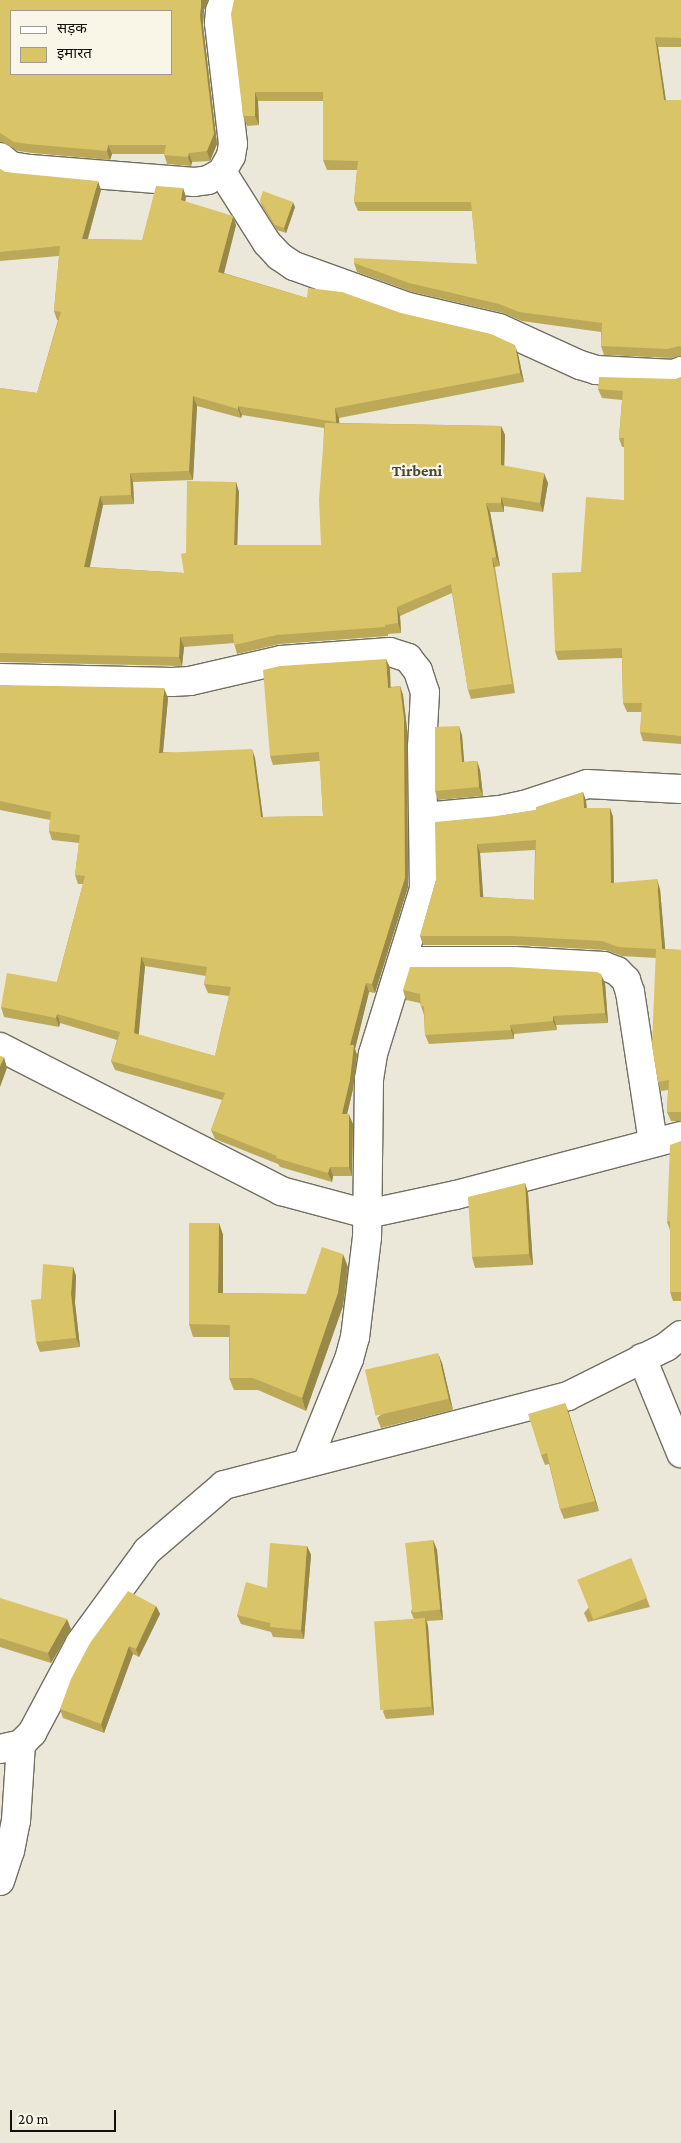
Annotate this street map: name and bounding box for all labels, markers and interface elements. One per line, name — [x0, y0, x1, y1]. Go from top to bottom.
legend — [10, 10, 172, 75]
text: सड़क — [57, 20, 87, 36]
text: इमारत — [57, 45, 92, 61]
district label: Tirbeni — [392, 461, 442, 481]
scale bar — [12, 2100, 119, 2132]
text: 20 m — [18, 2111, 49, 2127]

